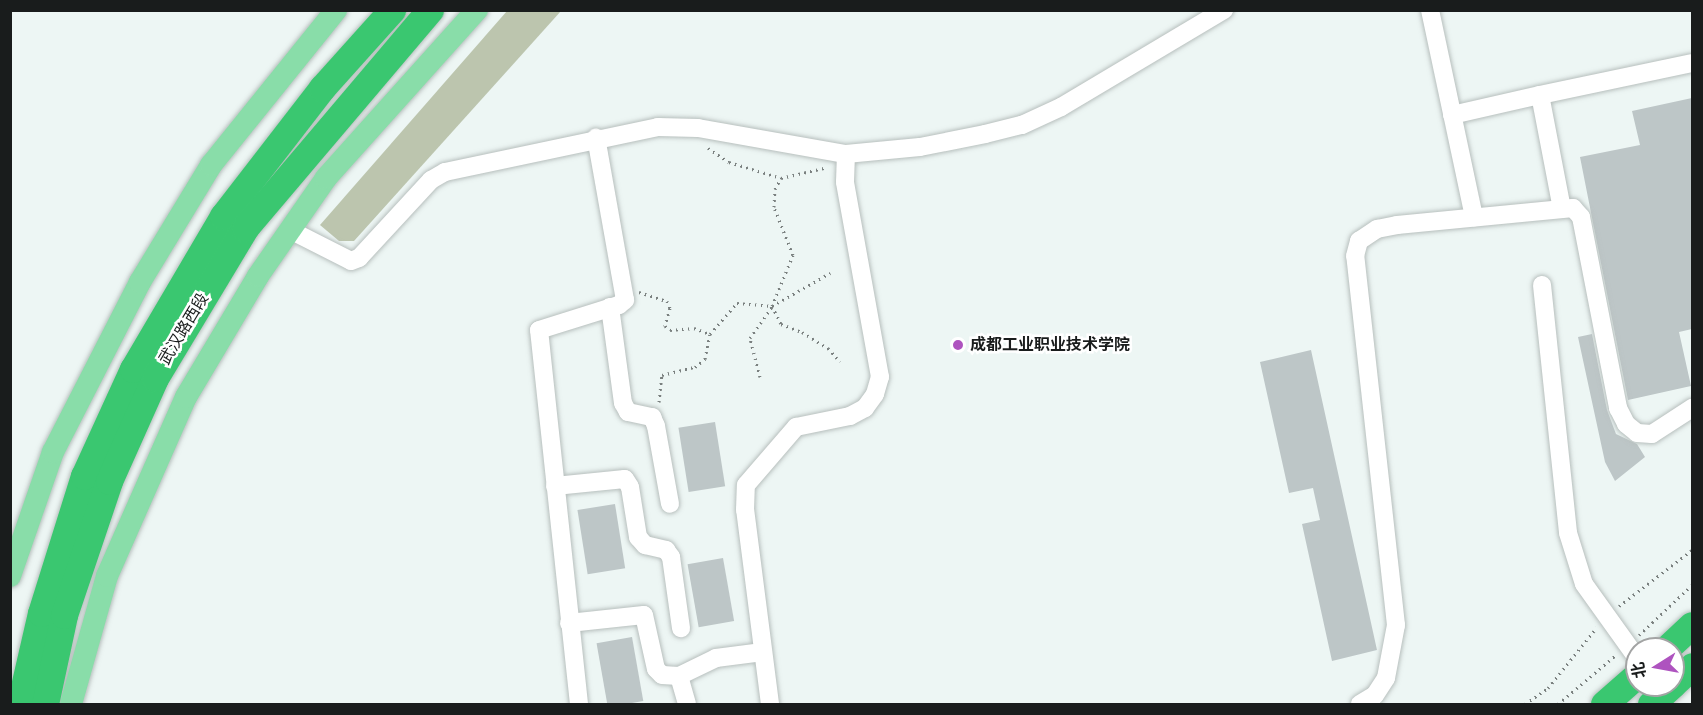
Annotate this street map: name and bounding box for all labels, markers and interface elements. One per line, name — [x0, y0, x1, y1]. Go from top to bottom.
street label: 武汉路西段 — [155, 290, 213, 368]
place label: 成都工业职业技术学院 — [970, 335, 1130, 355]
marker: 成都工业职业技术学院 — [951, 338, 965, 352]
north arrow — [1625, 637, 1685, 697]
text: 北 — [1628, 660, 1650, 680]

